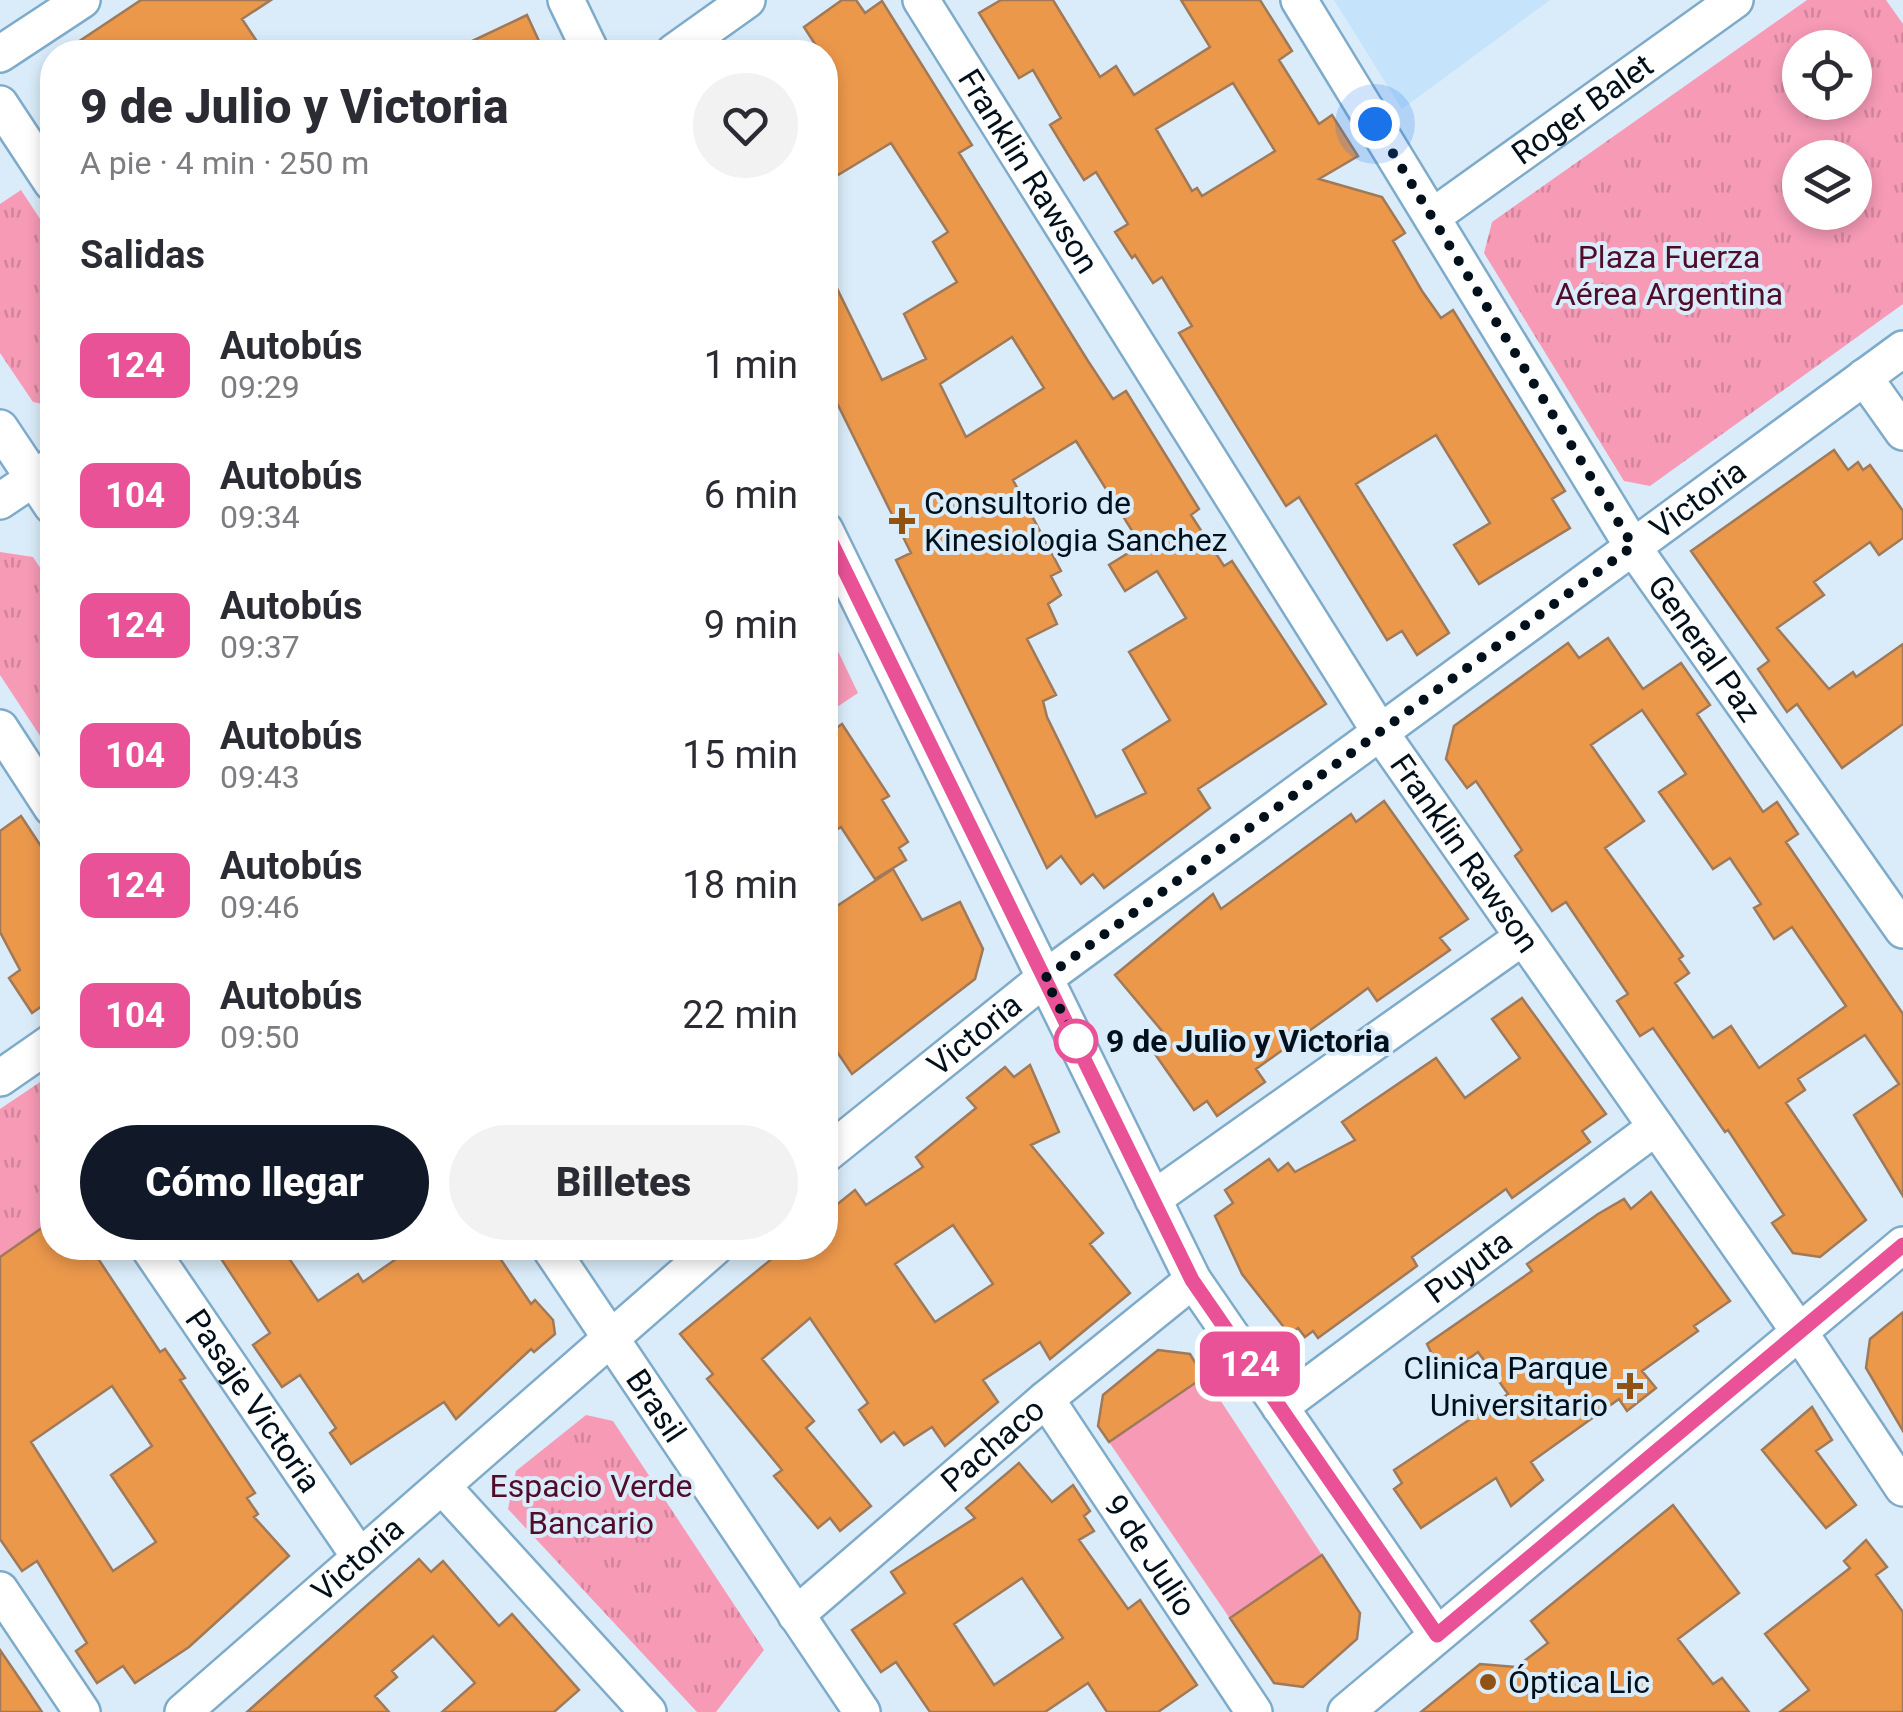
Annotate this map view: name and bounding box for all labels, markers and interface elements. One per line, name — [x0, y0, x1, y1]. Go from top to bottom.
map controls — [1782, 30, 1872, 230]
button: locate — [1782, 30, 1872, 120]
street label: Roger Balet — [1505, 46, 1660, 173]
street label: Franklin Rawson — [950, 62, 1106, 280]
button: heart — [693, 73, 798, 178]
text: 9 de Julio y Victoria — [80, 78, 509, 135]
your location — [1350, 99, 1400, 149]
button: layers — [1782, 140, 1872, 230]
text: A pie · 4 min · 250 m — [80, 144, 369, 182]
text: Salidas — [80, 233, 205, 277]
park label: Plaza Fuerza Aérea Argentina — [1555, 238, 1783, 313]
text: Autobús — [220, 324, 363, 368]
text: 1 min — [704, 343, 798, 387]
text: 124 — [105, 345, 165, 386]
text: 09:29 — [220, 368, 300, 406]
street label: Victoria — [1643, 452, 1753, 547]
text: Autobús — [220, 454, 363, 498]
text: 6 min — [704, 473, 798, 517]
text: 104 — [105, 475, 165, 516]
place label: Consultorio de Kinesiologia Sanchez — [924, 484, 1227, 559]
text: 09:34 — [220, 498, 300, 536]
marker: Consultorio de Kinesiologia Sanchez — [889, 508, 915, 534]
street label: General Paz — [1640, 568, 1769, 729]
text: Autobús — [220, 584, 363, 628]
text: 9 min — [704, 603, 798, 647]
text: 124 — [105, 605, 165, 646]
text: 09:37 — [220, 628, 300, 666]
text: Autobús — [220, 714, 363, 758]
text: 15 min — [682, 733, 798, 777]
text: 104 — [105, 735, 165, 776]
street label: Franklin Rawson — [1382, 747, 1547, 960]
text: 09:43 — [220, 758, 300, 796]
text: Autobús — [220, 844, 363, 888]
text: 18 min — [682, 863, 798, 907]
text: 124 — [105, 865, 165, 906]
text: 09:46 — [220, 888, 300, 926]
text: Autobús — [220, 974, 363, 1018]
street label: Victoria — [920, 986, 1029, 1084]
text: 22 min — [682, 993, 798, 1037]
text: 104 — [105, 995, 165, 1036]
text: 09:50 — [220, 1018, 300, 1056]
marker: 9 de Julio y Victoria — [1055, 1020, 1097, 1062]
place label: 9 de Julio y Victoria — [1106, 1022, 1390, 1060]
button: Cómo llegar — [80, 1125, 429, 1240]
button: Billetes — [449, 1125, 798, 1240]
street label: Puyuta — [1418, 1222, 1519, 1311]
street label: Pasaje Victoria — [177, 1302, 329, 1500]
line badge: 124 — [1192, 1332, 1308, 1396]
text: 124 — [1220, 1344, 1280, 1385]
place label: Clinica Parque Universitario — [1403, 1349, 1608, 1424]
street label: Brasil — [618, 1362, 694, 1449]
marker: Clinica Parque Universitario — [1617, 1373, 1643, 1399]
street label: Pachaco — [933, 1390, 1052, 1500]
park label: Espacio Verde Bancario — [489, 1467, 693, 1542]
street label: 9 de Julio — [1096, 1488, 1204, 1624]
street label: Victoria — [304, 1509, 411, 1610]
place label: Óptica Lic — [1508, 1663, 1650, 1701]
marker: Óptica Lic — [1477, 1671, 1499, 1693]

